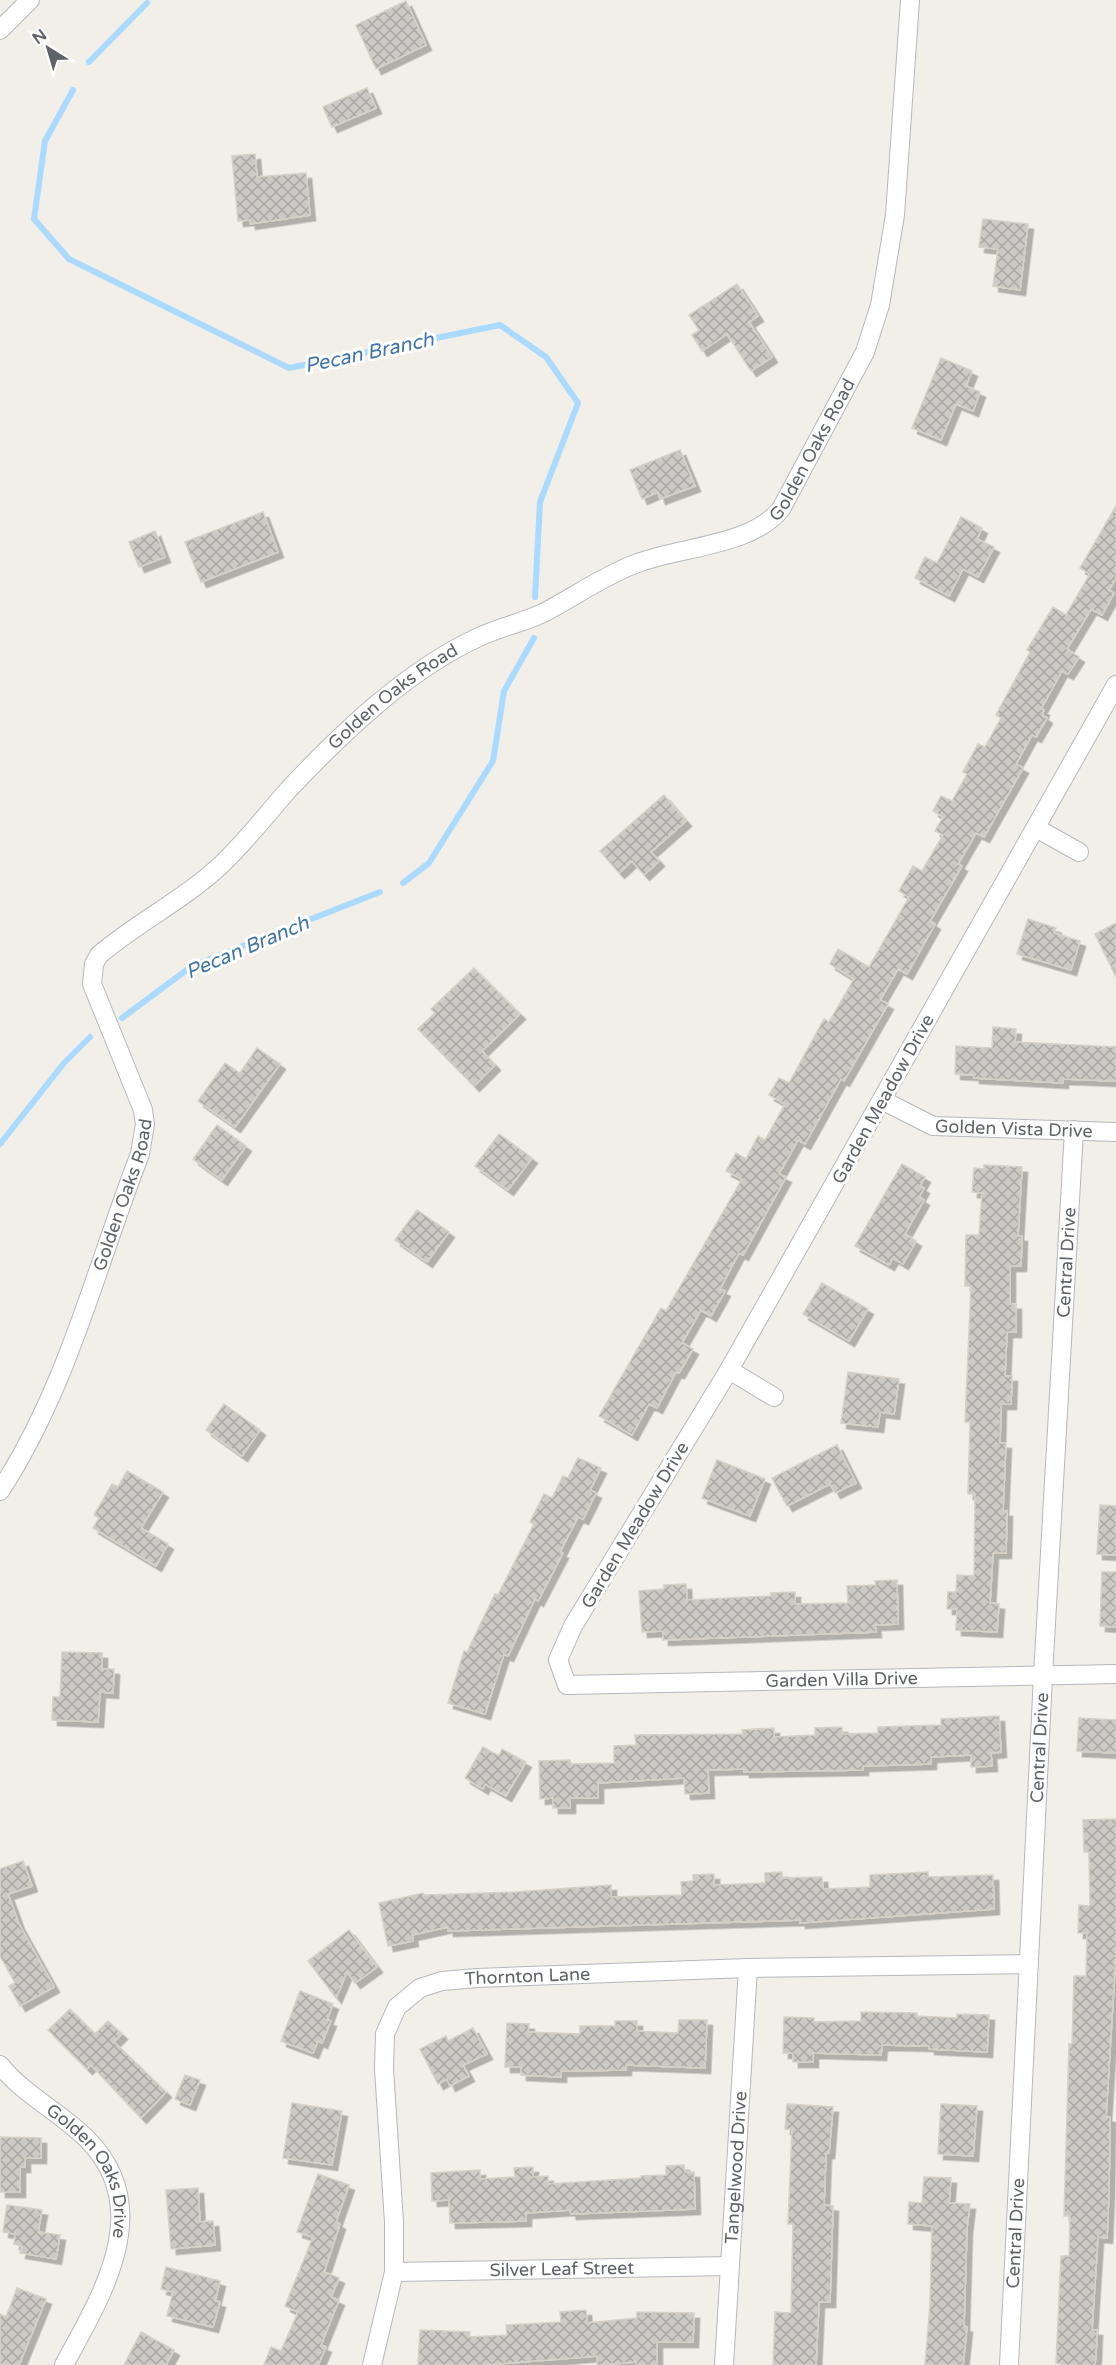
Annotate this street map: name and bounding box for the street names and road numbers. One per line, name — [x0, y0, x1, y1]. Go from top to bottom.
street label: Golden Oaks Road — [764, 375, 860, 526]
street label: Golden Oaks Road — [323, 639, 462, 754]
street label: Garden Meadow Drive — [827, 1010, 939, 1188]
street label: Golden Vista Drive — [935, 1115, 1093, 1142]
street label: Golden Oaks Road — [88, 1117, 157, 1274]
street label: Central Drive — [1052, 1207, 1081, 1318]
street label: Garden Meadow Drive — [577, 1438, 693, 1612]
street label: Garden Villa Drive — [765, 1667, 918, 1692]
street label: Central Drive — [1026, 1692, 1053, 1804]
street label: Thornton Lane — [464, 1963, 591, 1990]
street label: Tangelwood Drive — [720, 2090, 752, 2244]
street label: Golden Oaks Drive — [42, 2099, 131, 2240]
street label: Central Drive — [1002, 2177, 1029, 2289]
street label: Silver Leaf Street — [489, 2257, 635, 2281]

